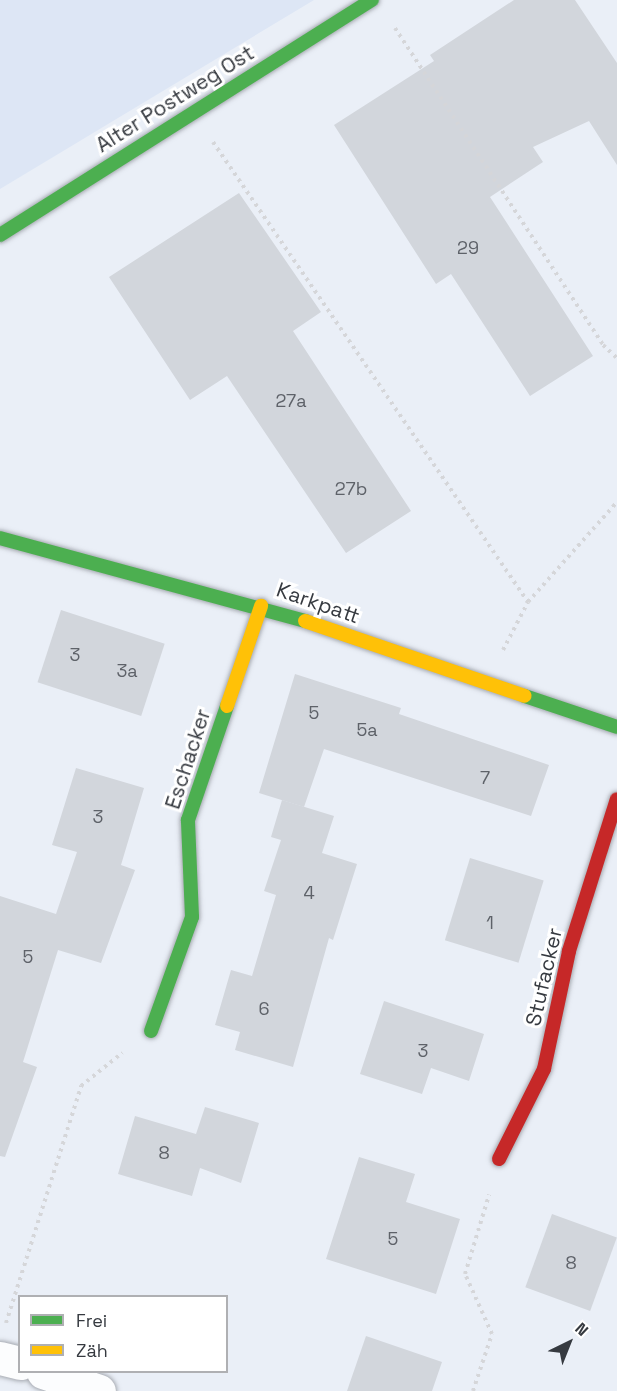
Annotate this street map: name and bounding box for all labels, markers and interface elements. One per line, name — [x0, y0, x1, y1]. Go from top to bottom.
street label: Alter Postweg Ost — [91, 40, 259, 158]
house number: 29 — [457, 237, 479, 259]
house number: 27a — [275, 390, 307, 412]
house number: 27b — [335, 478, 367, 500]
street label: Karkpatt — [273, 577, 363, 629]
house number: 3 — [70, 644, 80, 666]
house number: 3a — [116, 660, 138, 682]
house number: 5 — [309, 702, 319, 724]
street label: Eschacker — [160, 706, 216, 812]
house number: 5a — [356, 719, 378, 741]
house number: 7 — [480, 767, 490, 789]
house number: 3 — [93, 806, 103, 828]
house number: 4 — [303, 882, 315, 904]
house number: 1 — [486, 912, 494, 934]
street label: Stufacker — [520, 925, 568, 1029]
house number: 5 — [23, 946, 33, 968]
house number: 6 — [258, 998, 270, 1020]
house number: 3 — [418, 1040, 428, 1062]
house number: 8 — [158, 1142, 170, 1164]
house number: 5 — [388, 1228, 398, 1250]
house number: 8 — [565, 1252, 577, 1274]
legend — [18, 1295, 228, 1373]
text: Frei — [76, 1309, 107, 1332]
north arrow — [539, 1313, 599, 1373]
text: N — [571, 1318, 593, 1341]
text: Zäh — [76, 1339, 108, 1362]

